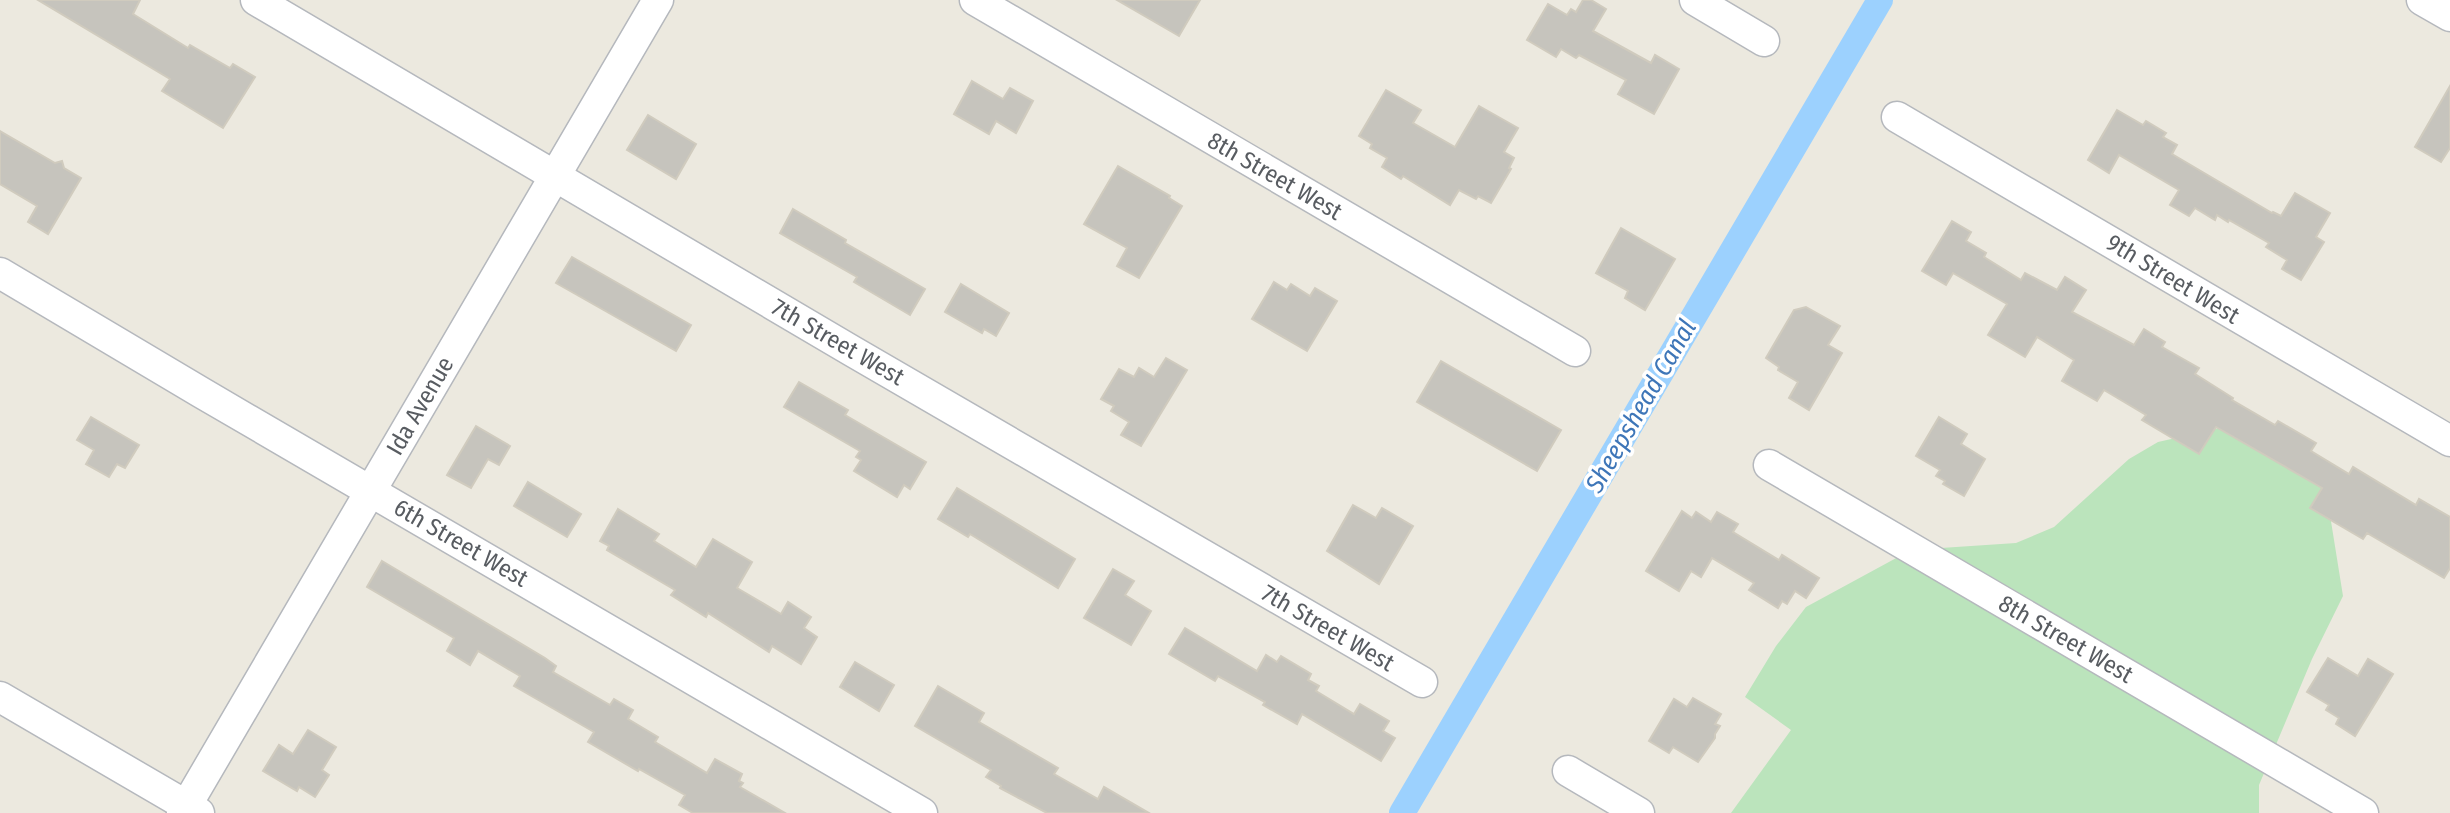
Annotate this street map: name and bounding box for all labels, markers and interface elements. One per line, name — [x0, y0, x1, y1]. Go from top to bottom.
street label: 8th Street West — [1203, 126, 1347, 226]
street label: 9th Street West — [2101, 228, 2245, 330]
street label: 7th Street West — [767, 293, 909, 391]
water label: Sheepshead Canal — [1578, 314, 1703, 499]
street label: Ida Avenue — [381, 352, 459, 460]
street label: 6th Street West — [389, 493, 533, 593]
street label: 7th Street West — [1257, 579, 1399, 677]
street label: 8th Street West — [1994, 589, 2138, 689]

